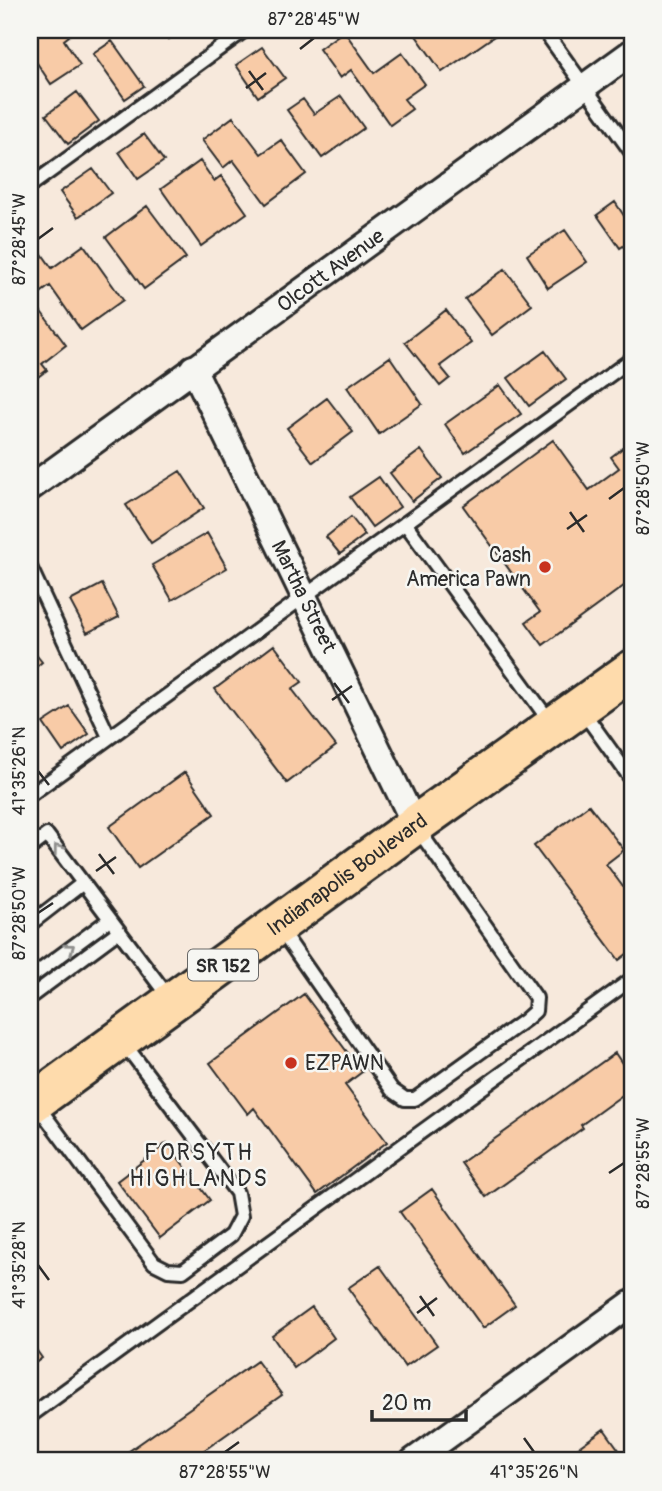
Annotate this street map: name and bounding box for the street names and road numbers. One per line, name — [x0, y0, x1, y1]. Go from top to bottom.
street label: Olcott Avenue — [272, 222, 390, 319]
street label: Martha Street — [265, 536, 343, 658]
street label: Indianapolis Boulevard — [262, 807, 433, 942]
road number: SR 152 — [188, 950, 258, 981]

